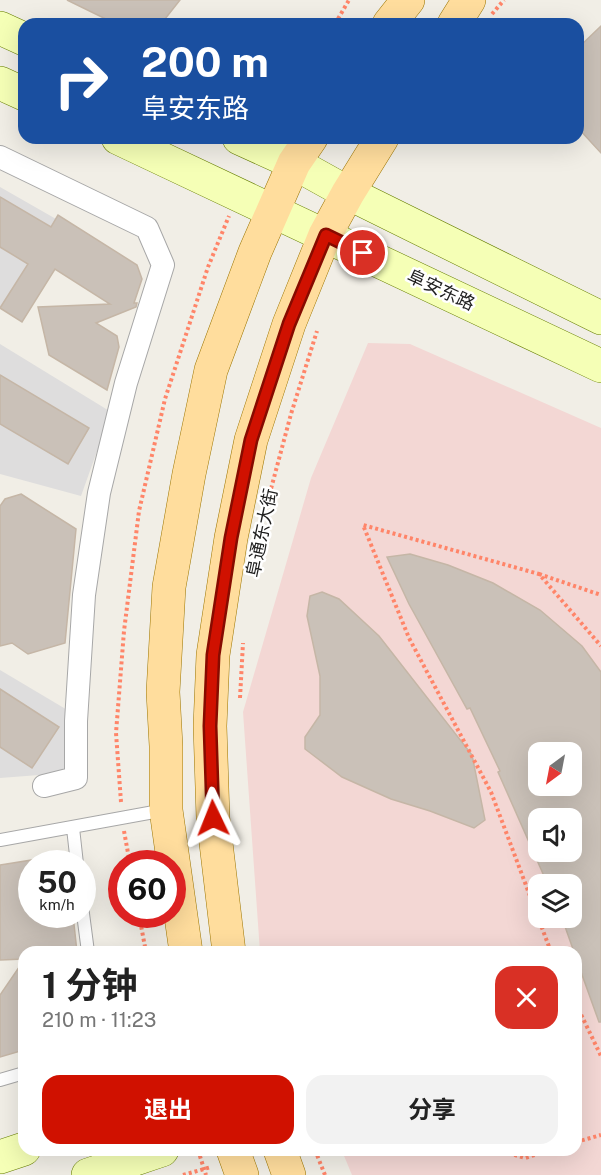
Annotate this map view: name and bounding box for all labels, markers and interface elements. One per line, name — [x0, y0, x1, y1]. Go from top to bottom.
text: 200 m — [141, 37, 269, 86]
icon: right — [42, 42, 120, 120]
text: 阜安东路 — [141, 92, 249, 124]
pin — [337, 227, 388, 278]
icon: arrive — [346, 236, 379, 269]
street label: 阜安东路 — [404, 265, 478, 314]
street label: 阜通东大街 — [242, 487, 281, 579]
north arrow — [528, 742, 582, 796]
map controls — [528, 742, 582, 928]
position arrow — [181, 786, 245, 850]
button: sound — [528, 808, 582, 862]
speed limit sign: 60 — [108, 850, 186, 928]
text: 50 — [37, 864, 77, 900]
button: layers — [528, 874, 582, 928]
text: km/h — [39, 896, 75, 913]
text: 1 分钟 — [42, 964, 138, 1006]
button: close — [495, 966, 558, 1029]
text: 210 m · 11:23 — [42, 1008, 156, 1032]
button: 退出 — [42, 1075, 294, 1144]
button: 分享 — [306, 1075, 558, 1144]

